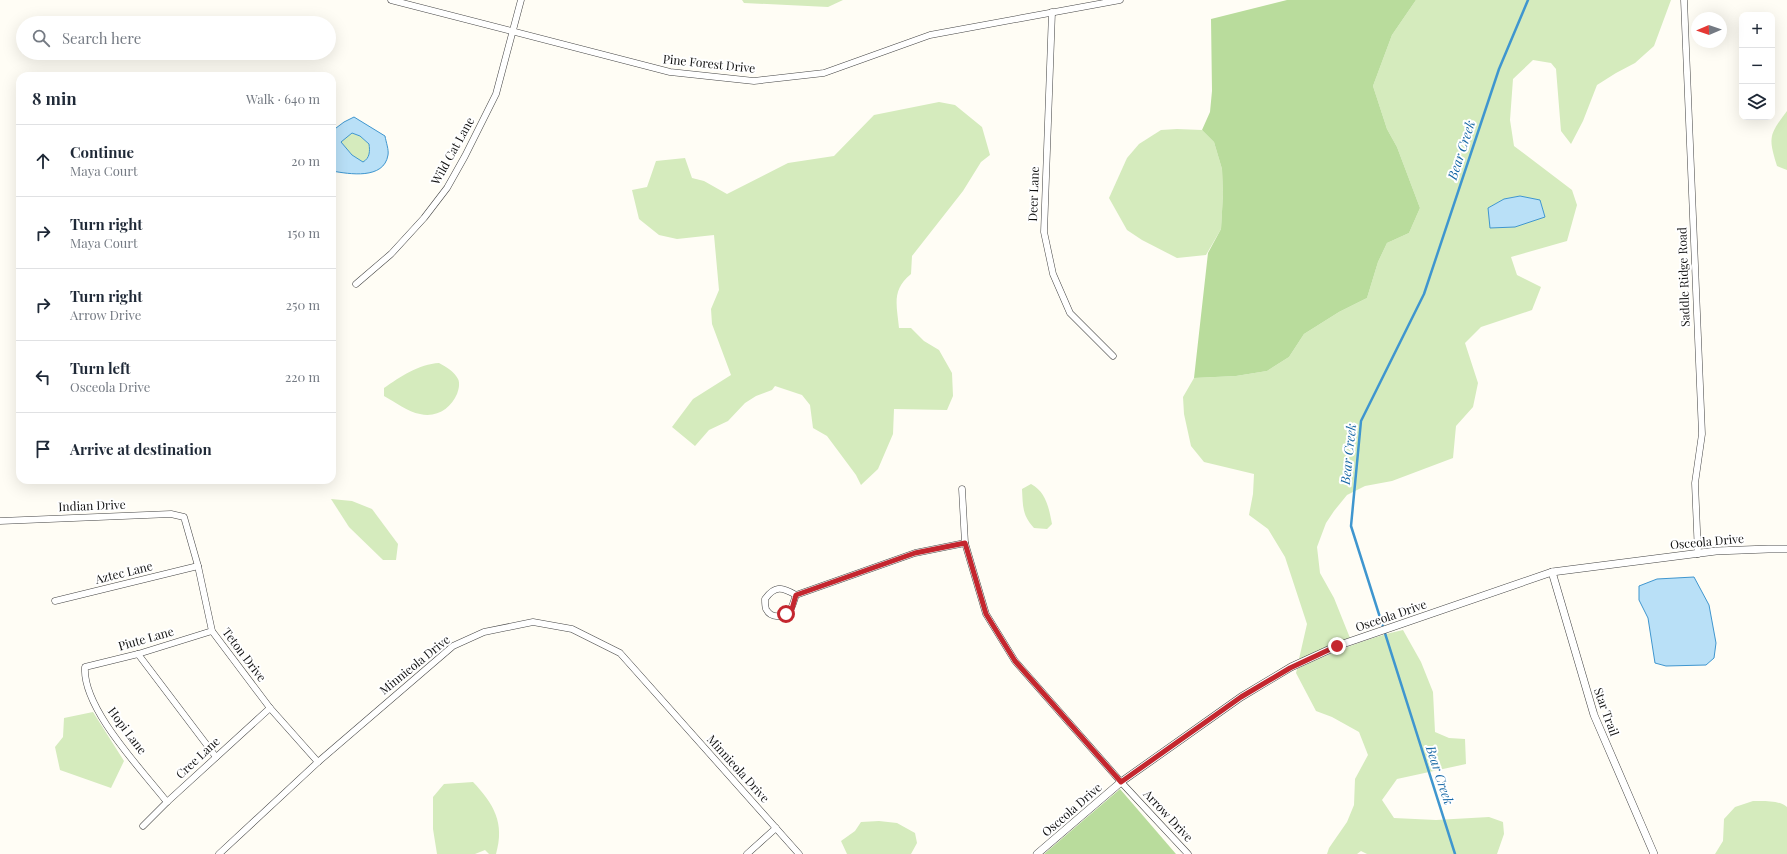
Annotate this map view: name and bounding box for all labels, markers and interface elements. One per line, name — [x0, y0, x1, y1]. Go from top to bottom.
north arrow — [1691, 12, 1727, 48]
map controls — [1739, 12, 1775, 120]
button: + — [1739, 12, 1775, 48]
search box — [16, 16, 336, 60]
icon: search — [30, 27, 52, 49]
text: Search here — [62, 28, 141, 48]
button: − — [1739, 48, 1775, 84]
street label: Pine Forest Drive — [662, 50, 756, 76]
button: layers — [1739, 84, 1775, 120]
text: 8 min — [32, 87, 77, 109]
text: Walk · 640 m — [246, 90, 320, 107]
street label: Wild Cat Lane — [426, 114, 477, 188]
water label: Bear Creek — [1443, 118, 1478, 183]
text: Continue — [70, 142, 134, 162]
icon: ahead — [32, 150, 54, 172]
text: 20 m — [291, 152, 320, 169]
text: Maya Court — [70, 162, 138, 179]
street label: Deer Lane — [1024, 166, 1042, 222]
text: Turn right — [70, 214, 143, 234]
icon: right — [32, 222, 54, 244]
text: 150 m — [287, 224, 320, 241]
street label: Saddle Ridge Road — [1673, 227, 1693, 327]
text: Maya Court — [70, 234, 138, 251]
text: Turn right — [70, 286, 143, 306]
icon: right — [32, 294, 54, 316]
text: 250 m — [286, 296, 320, 313]
text: Arrow Drive — [70, 306, 141, 323]
text: Turn left — [70, 358, 131, 378]
icon: left — [32, 366, 54, 388]
text: 220 m — [285, 368, 320, 385]
text: Osceola Drive — [70, 378, 150, 395]
water label: Bear Creek — [1336, 422, 1359, 486]
icon: arrive — [32, 438, 54, 460]
text: Arrive at destination — [70, 439, 212, 459]
street label: Indian Drive — [58, 496, 126, 514]
street label: Osceola Drive — [1669, 530, 1745, 552]
street label: Aztec Lane — [92, 557, 154, 587]
street label: Osceola Drive — [1353, 595, 1428, 635]
route start — [777, 605, 795, 623]
street label: Piute Lane — [116, 622, 175, 654]
street label: Teton Drive — [219, 624, 270, 685]
street label: Minnieola Drive — [376, 631, 453, 697]
route end — [1328, 637, 1346, 655]
street label: Star Trail — [1591, 685, 1623, 739]
street label: Hopi Lane — [105, 704, 151, 757]
street label: Minnieola Drive — [704, 731, 773, 806]
street label: Cree Lane — [172, 733, 223, 782]
water label: Bear Creek — [1423, 742, 1458, 807]
street label: Osceola Drive — [1038, 779, 1105, 840]
street label: Arrow Drive — [1140, 785, 1197, 845]

